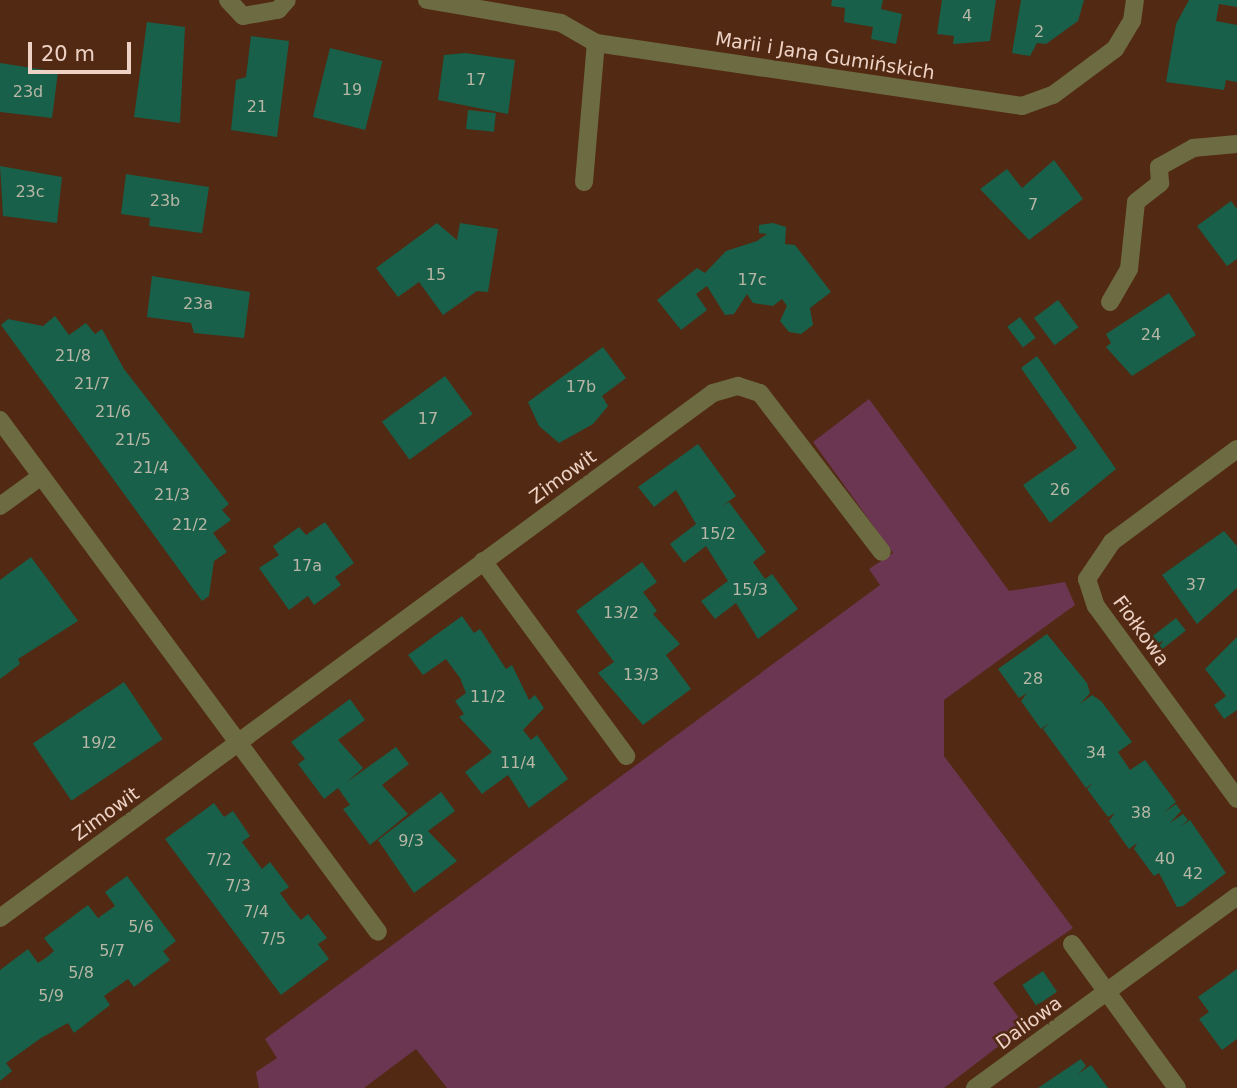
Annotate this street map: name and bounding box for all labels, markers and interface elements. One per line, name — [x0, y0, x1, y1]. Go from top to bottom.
house number: 4 — [962, 6, 972, 26]
house number: 2 — [1034, 22, 1044, 42]
street label: Marii i Jana Gumińskich — [714, 27, 936, 85]
scale bar — [32, 28, 135, 72]
text: 20 m — [41, 42, 95, 66]
house number: 17 — [466, 70, 486, 90]
house number: 19 — [342, 80, 362, 100]
house number: 23d — [13, 82, 43, 102]
house number: 21 — [247, 97, 267, 117]
house number: 23c — [15, 182, 45, 202]
house number: 23b — [150, 191, 180, 211]
house number: 7 — [1028, 195, 1038, 215]
house number: 15 — [426, 265, 446, 285]
house number: 17c — [737, 270, 767, 290]
house number: 23a — [183, 294, 213, 314]
house number: 24 — [1141, 325, 1161, 345]
house number: 21/8 — [55, 346, 91, 366]
house number: 21/7 — [74, 374, 110, 394]
house number: 17b — [566, 377, 596, 397]
house number: 21/6 — [95, 402, 131, 422]
house number: 17 — [418, 409, 438, 429]
house number: 21/5 — [115, 430, 151, 450]
street label: Zimowit — [525, 445, 601, 509]
house number: 21/4 — [133, 458, 169, 478]
house number: 26 — [1050, 480, 1070, 500]
house number: 21/3 — [154, 485, 190, 505]
house number: 21/2 — [172, 515, 208, 535]
house number: 15/2 — [700, 524, 736, 544]
house number: 17a — [292, 556, 322, 576]
house number: 37 — [1186, 575, 1206, 595]
house number: 15/3 — [732, 580, 768, 600]
street label: Fiołkowa — [1108, 592, 1174, 670]
house number: 13/2 — [603, 603, 639, 623]
house number: 13/3 — [623, 665, 659, 685]
house number: 28 — [1023, 669, 1043, 689]
house number: 11/2 — [470, 687, 506, 707]
house number: 19/2 — [81, 733, 117, 753]
house number: 34 — [1086, 743, 1106, 763]
house number: 11/4 — [500, 753, 536, 773]
street label: Zimowit — [68, 782, 144, 846]
house number: 38 — [1131, 803, 1151, 823]
house number: 9/3 — [398, 831, 424, 851]
house number: 40 — [1155, 849, 1175, 869]
house number: 7/2 — [206, 850, 232, 870]
house number: 42 — [1183, 864, 1203, 884]
house number: 7/3 — [225, 876, 251, 896]
house number: 7/4 — [243, 902, 269, 922]
house number: 5/6 — [128, 917, 154, 937]
house number: 7/5 — [260, 929, 286, 949]
house number: 5/7 — [99, 941, 125, 961]
house number: 5/8 — [68, 963, 94, 983]
house number: 5/9 — [38, 986, 64, 1006]
street label: Daliowa — [992, 992, 1066, 1054]

